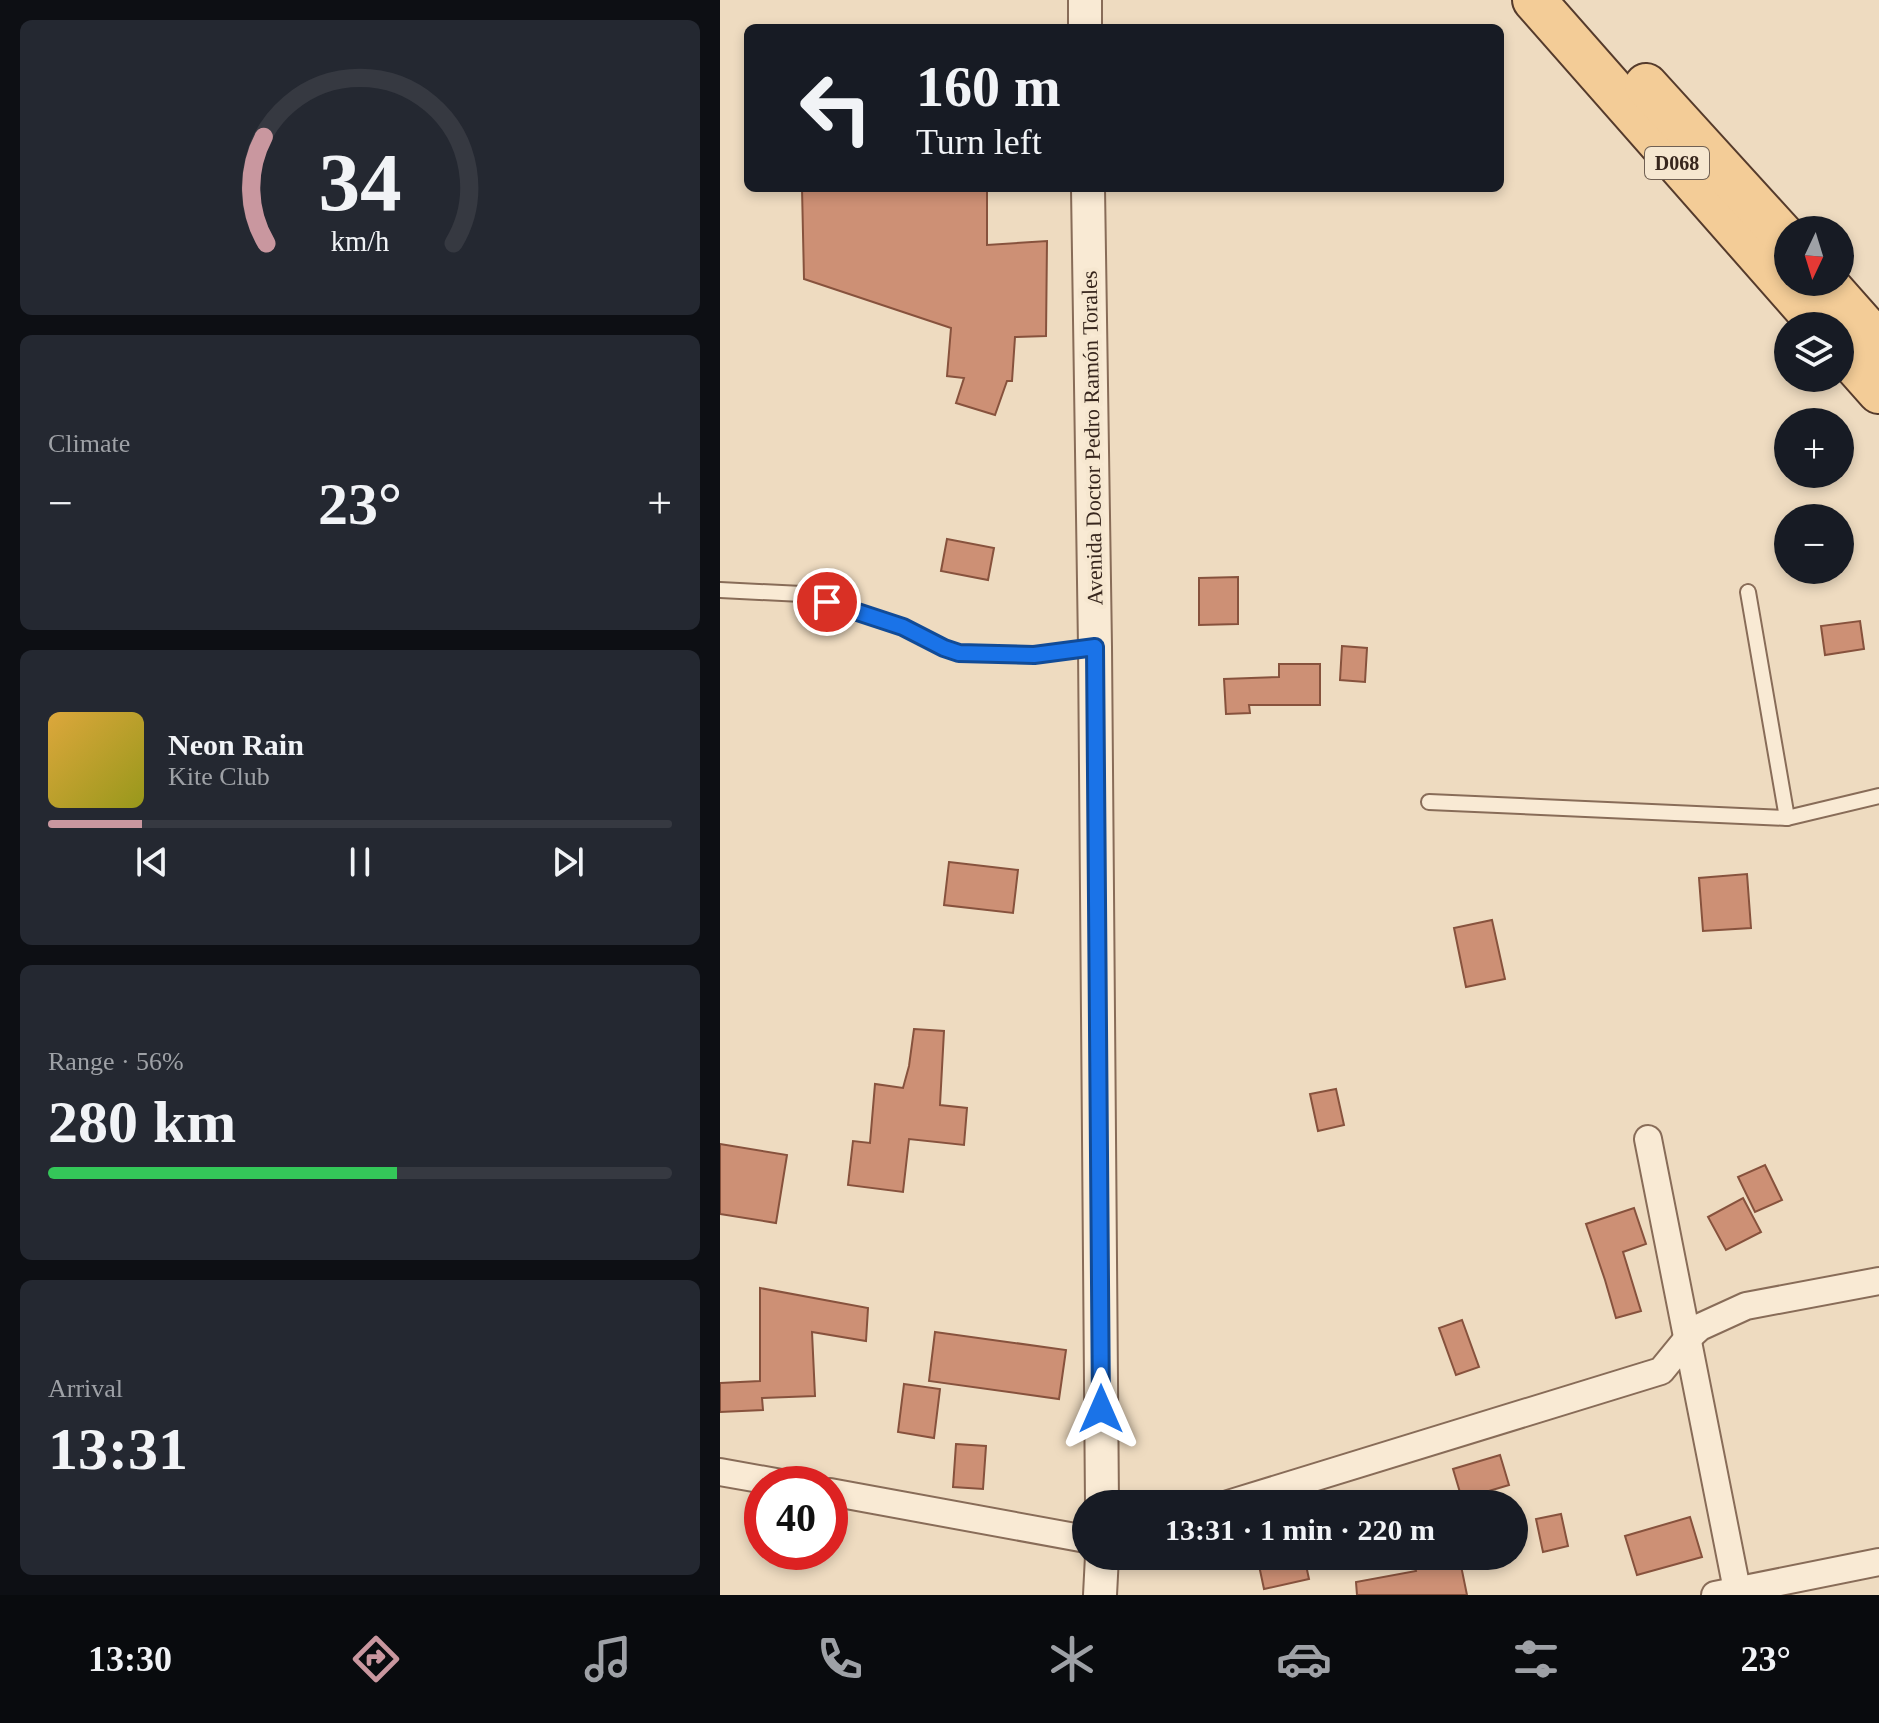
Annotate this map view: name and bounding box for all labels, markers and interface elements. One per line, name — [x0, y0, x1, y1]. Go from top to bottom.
icon: left — [784, 56, 888, 160]
text: 160 m — [916, 56, 1061, 118]
text: Turn left — [916, 122, 1042, 162]
text: 34 — [318, 135, 402, 227]
road number: D068 — [1645, 147, 1709, 179]
north arrow — [1774, 216, 1854, 296]
map controls — [1774, 216, 1854, 584]
text: km/h — [331, 226, 389, 257]
street label: Avenida Doctor Pedro Ramón Torales — [1077, 270, 1107, 606]
button: layers — [1774, 312, 1854, 392]
button: + — [1774, 408, 1854, 488]
text: Climate — [48, 429, 130, 458]
text: 23° — [318, 471, 402, 537]
text: − — [48, 479, 73, 528]
text: + — [647, 479, 672, 528]
button: − — [1774, 504, 1854, 584]
pin — [793, 568, 861, 636]
icon: arrive — [805, 580, 849, 624]
text: Neon Rain — [168, 728, 304, 761]
text: Kite Club — [168, 762, 270, 791]
icon: previous — [130, 840, 174, 884]
icon: pause — [338, 840, 382, 884]
icon: next — [546, 840, 590, 884]
text: Range · 56% — [48, 1047, 184, 1076]
text: 280 km — [48, 1089, 236, 1155]
position arrow — [1059, 1367, 1143, 1451]
text: Arrival — [48, 1374, 123, 1403]
text: 13:31 — [48, 1416, 188, 1482]
speed limit sign: 40 — [744, 1466, 848, 1570]
text: 13:31 · 1 min · 220 m — [1165, 1513, 1435, 1546]
icon: directions — [348, 1631, 404, 1687]
icon: music — [580, 1631, 636, 1687]
icon: phone — [812, 1631, 868, 1687]
icon: climate — [1044, 1631, 1100, 1687]
icon: car — [1276, 1631, 1332, 1687]
icon: filters — [1508, 1631, 1564, 1687]
text: 13:30 — [88, 1639, 172, 1679]
text: 23° — [1740, 1639, 1791, 1679]

